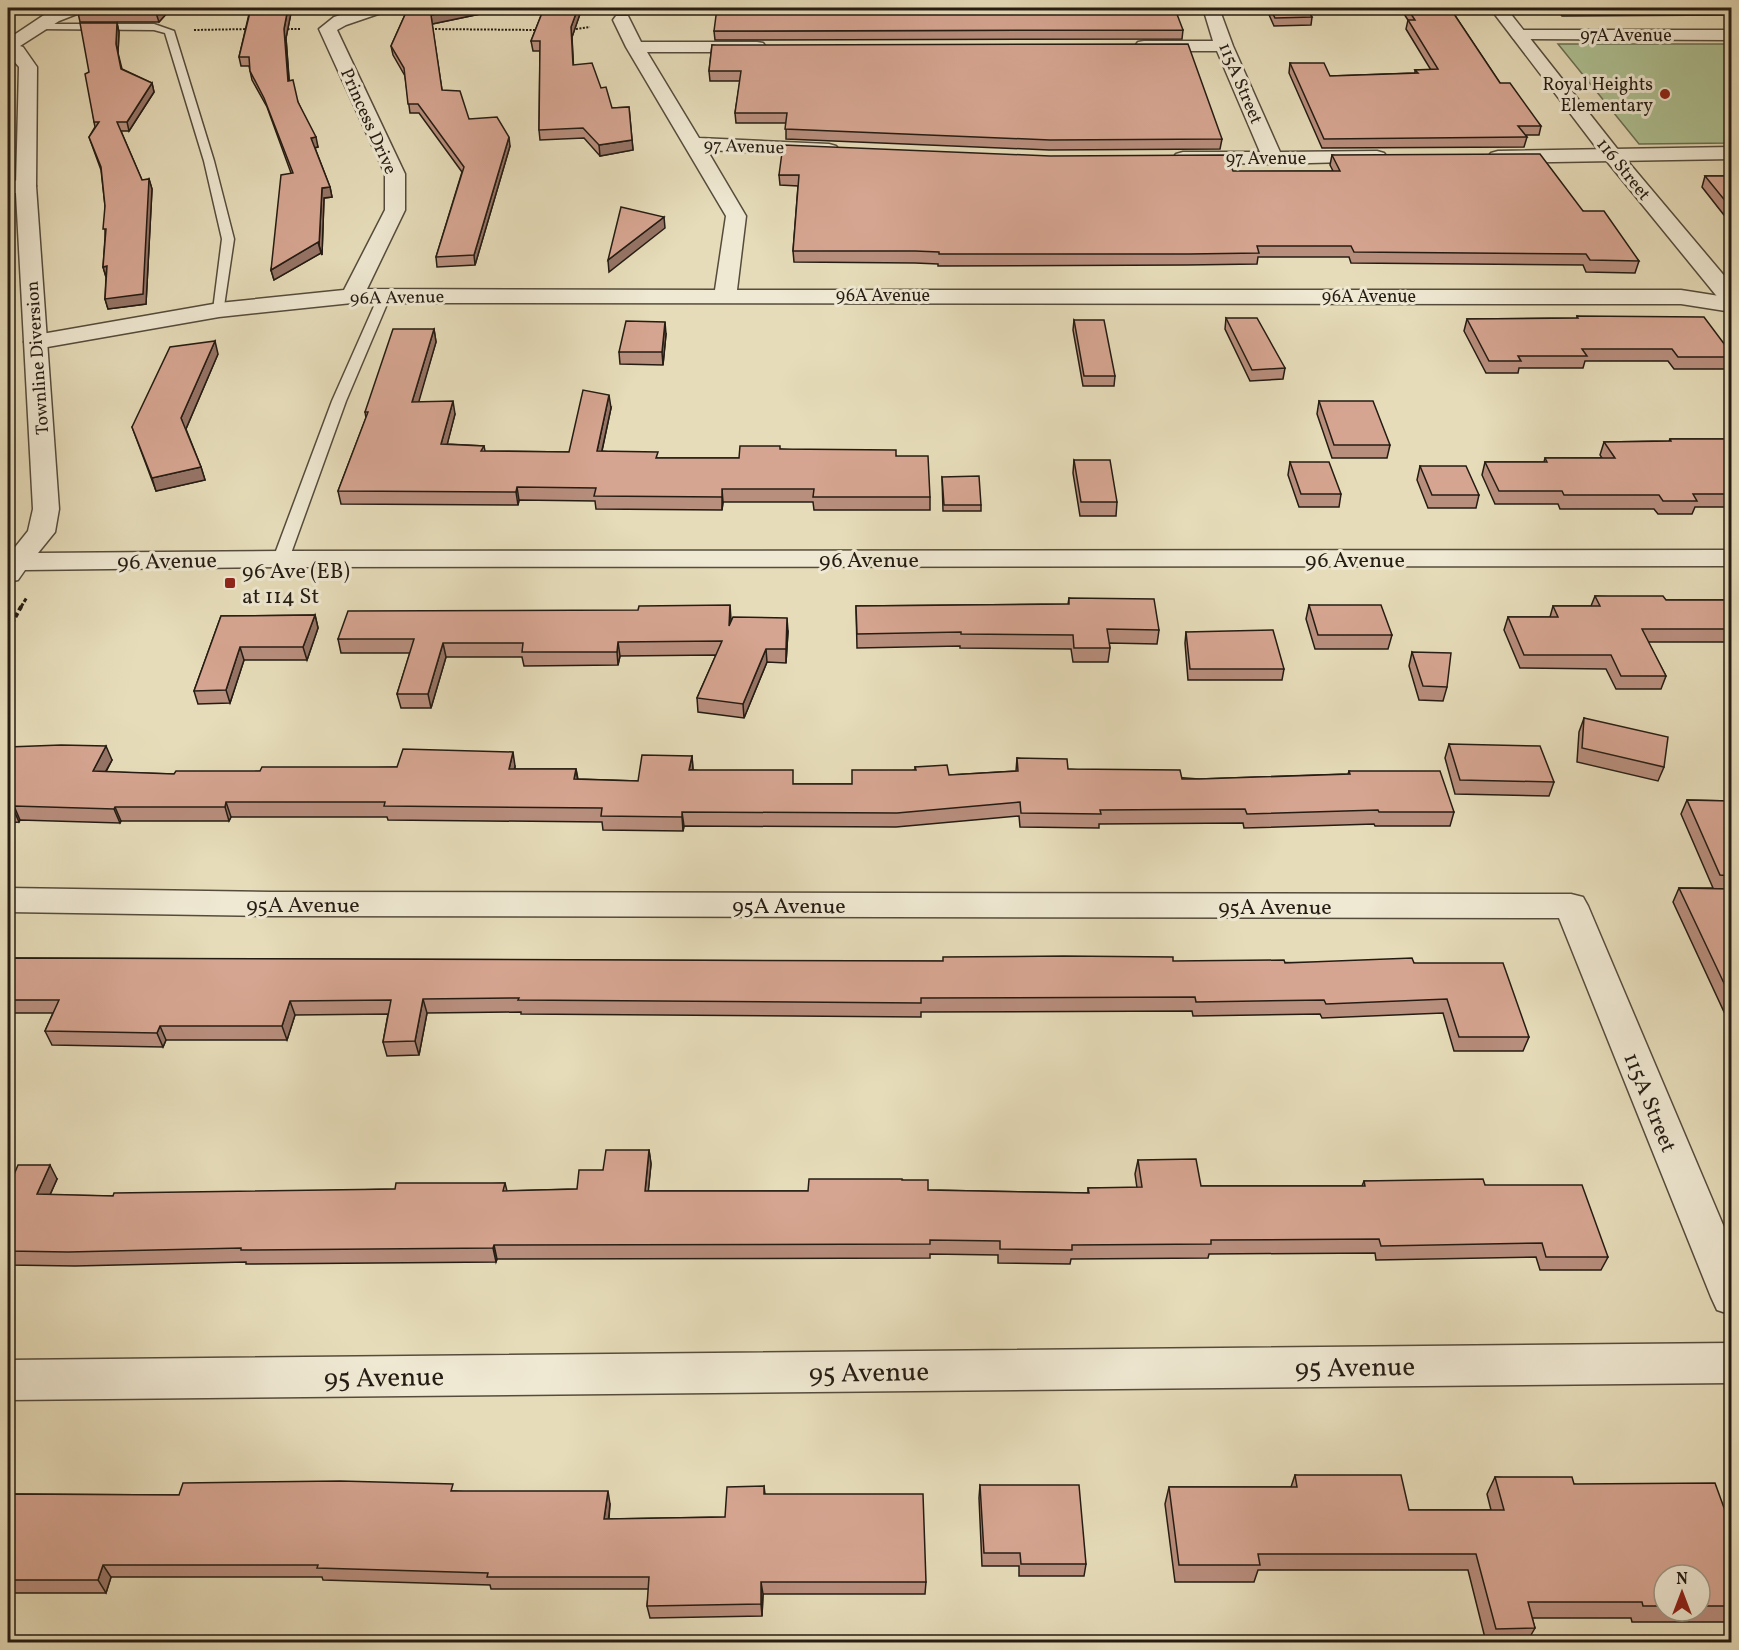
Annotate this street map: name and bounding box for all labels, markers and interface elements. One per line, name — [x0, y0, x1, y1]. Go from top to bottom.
street label: 97A Avenue — [1580, 24, 1672, 49]
street label: 115A Street — [1211, 39, 1268, 128]
street label: Princess Drive — [333, 65, 402, 179]
place label: Royal Heights Elementary — [1543, 73, 1653, 119]
marker: Royal Heights Elementary — [1658, 87, 1672, 101]
street label: 116 Street — [1590, 133, 1656, 207]
street label: 97 Avenue — [703, 134, 785, 161]
street label: 97 Avenue — [1226, 147, 1306, 172]
street label: Townline Diversion — [21, 280, 56, 436]
street label: 96A Avenue — [836, 284, 930, 309]
street label: 96A Avenue — [350, 285, 444, 312]
street label: 96A Avenue — [1322, 285, 1416, 310]
street label: 96 Avenue — [117, 546, 217, 579]
street label: 96 Avenue — [819, 546, 919, 577]
street label: 96 Avenue — [1305, 546, 1405, 577]
place label: 96 Ave (EB) at 114 St — [242, 557, 350, 613]
marker: 96 Ave (EB) at 114 St — [223, 576, 237, 590]
street label: 95A Avenue — [246, 891, 360, 922]
street label: 95A Avenue — [732, 892, 846, 923]
street label: 95A Avenue — [1218, 893, 1332, 924]
street label: 115A Street — [1615, 1048, 1683, 1158]
street label: 95 Avenue — [1294, 1349, 1416, 1389]
street label: 95 Avenue — [808, 1354, 930, 1394]
street label: 95 Avenue — [323, 1359, 445, 1399]
north arrow — [1652, 1563, 1712, 1623]
text: N — [1676, 1569, 1688, 1591]

